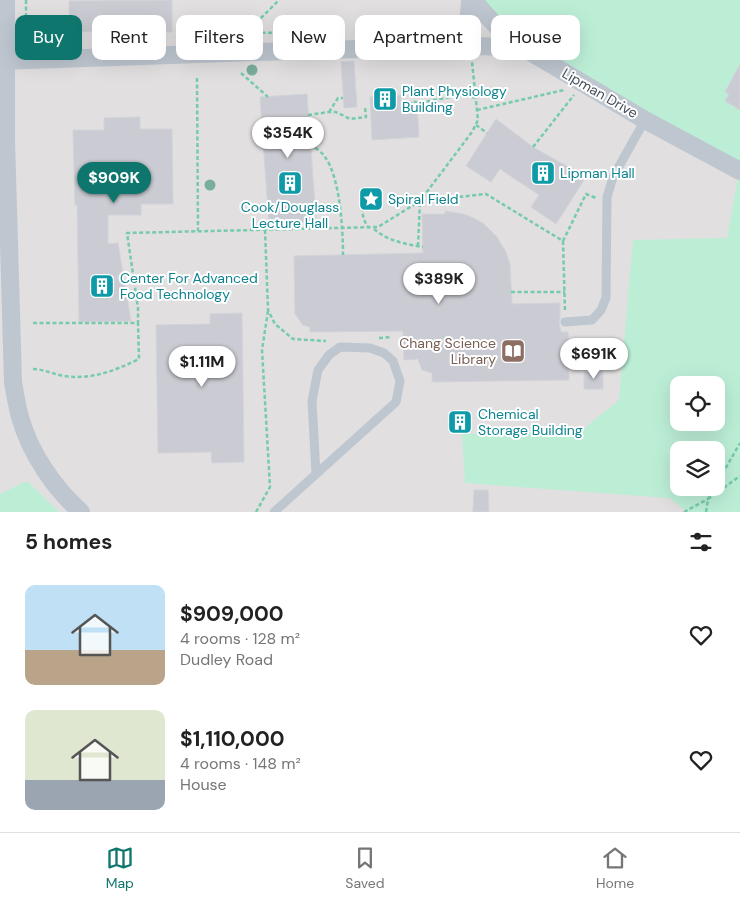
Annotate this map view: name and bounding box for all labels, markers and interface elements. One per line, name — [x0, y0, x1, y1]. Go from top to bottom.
chip: Buy — [15, 15, 82, 60]
chip: Rent — [92, 15, 166, 60]
chip: Filters — [176, 15, 263, 60]
chip: New — [273, 15, 345, 60]
chip: Apartment — [355, 15, 481, 60]
chip: House — [491, 15, 580, 60]
street label: Lipman Drive — [559, 64, 641, 122]
place label: Plant Physiology Building — [402, 82, 507, 116]
building icon: Plant Physiology Building — [372, 86, 398, 112]
pin: $354K — [253, 116, 323, 159]
text: $354K — [263, 122, 313, 143]
building icon: Lipman Hall — [530, 160, 556, 186]
pin: $909K — [79, 162, 149, 204]
place label: Lipman Hall — [560, 164, 635, 182]
text: $909K — [88, 167, 140, 188]
building icon: Cook/Douglass Lecture Hall — [277, 170, 303, 196]
place icon: Spiral Field — [358, 186, 384, 212]
place label: Spiral Field — [388, 190, 459, 208]
place label: Cook/Douglass Lecture Hall — [241, 198, 339, 232]
pin: $389K — [404, 262, 474, 305]
text: $389K — [414, 268, 464, 289]
place label: Center For Advanced Food Technology — [120, 269, 258, 303]
building icon: Center For Advanced Food Technology — [89, 273, 115, 299]
place label: Chang Science Library — [399, 334, 496, 368]
library icon: Chang Science Library — [500, 338, 526, 364]
pin: $691K — [559, 338, 629, 380]
text: $691K — [571, 343, 617, 364]
pin: $1.11M — [161, 346, 243, 388]
text: $1.11M — [180, 351, 224, 372]
map controls — [670, 376, 725, 496]
button: locate — [670, 376, 725, 431]
place label: Chemical Storage Building — [478, 405, 583, 439]
building icon: Chemical Storage Building — [447, 409, 473, 435]
button: layers — [670, 441, 725, 496]
text: 5 homes — [25, 528, 112, 556]
icon: filters — [687, 528, 715, 556]
text: $909,000 — [180, 600, 284, 628]
icon: home — [65, 605, 125, 665]
icon: heart — [687, 621, 715, 649]
text: 4 rooms · 128 m² — [180, 628, 300, 649]
text: Dudley Road — [180, 649, 273, 670]
text: $1,110,000 — [180, 725, 284, 753]
icon: home — [65, 730, 125, 790]
icon: heart — [687, 746, 715, 774]
text: 4 rooms · 148 m² — [180, 753, 301, 774]
text: House — [180, 774, 227, 795]
tab: Map — [106, 844, 134, 892]
tab: Saved — [345, 844, 385, 892]
tab: Home — [596, 844, 634, 892]

